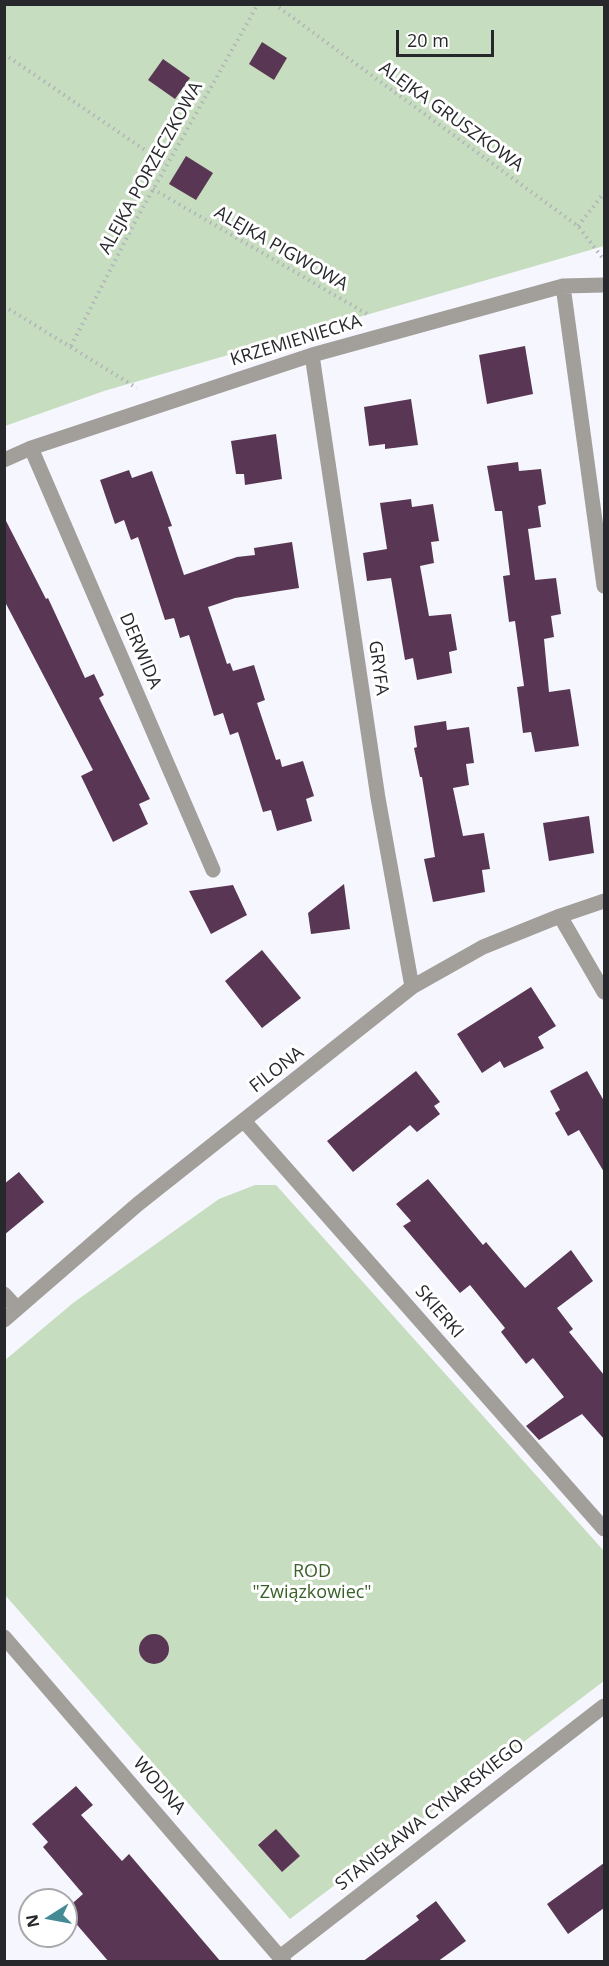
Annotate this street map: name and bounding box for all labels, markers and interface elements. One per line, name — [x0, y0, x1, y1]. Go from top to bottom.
scale bar — [399, 18, 496, 56]
text: 20 m — [407, 28, 449, 52]
street label: ALEJKA GRUSZKOWA — [375, 57, 527, 177]
street label: ALEJKA PORZECZKOWA — [95, 78, 207, 258]
street label: ALEJKA PIGWOWA — [211, 202, 351, 296]
street label: KRZEMIENIECKA — [228, 311, 364, 371]
street label: DERWIDA — [114, 610, 166, 692]
street label: GRYFA — [363, 639, 393, 697]
street label: FILONA — [246, 1042, 308, 1098]
street label: SKIERKI — [410, 1281, 468, 1343]
park label: ROD "Związkowiec" — [252, 1561, 372, 1604]
street label: STANISŁAWA CYNARSKIEGO — [331, 1735, 529, 1895]
street label: WODNA — [128, 1753, 190, 1819]
north arrow — [18, 1888, 78, 1948]
text: N — [20, 1913, 44, 1930]

